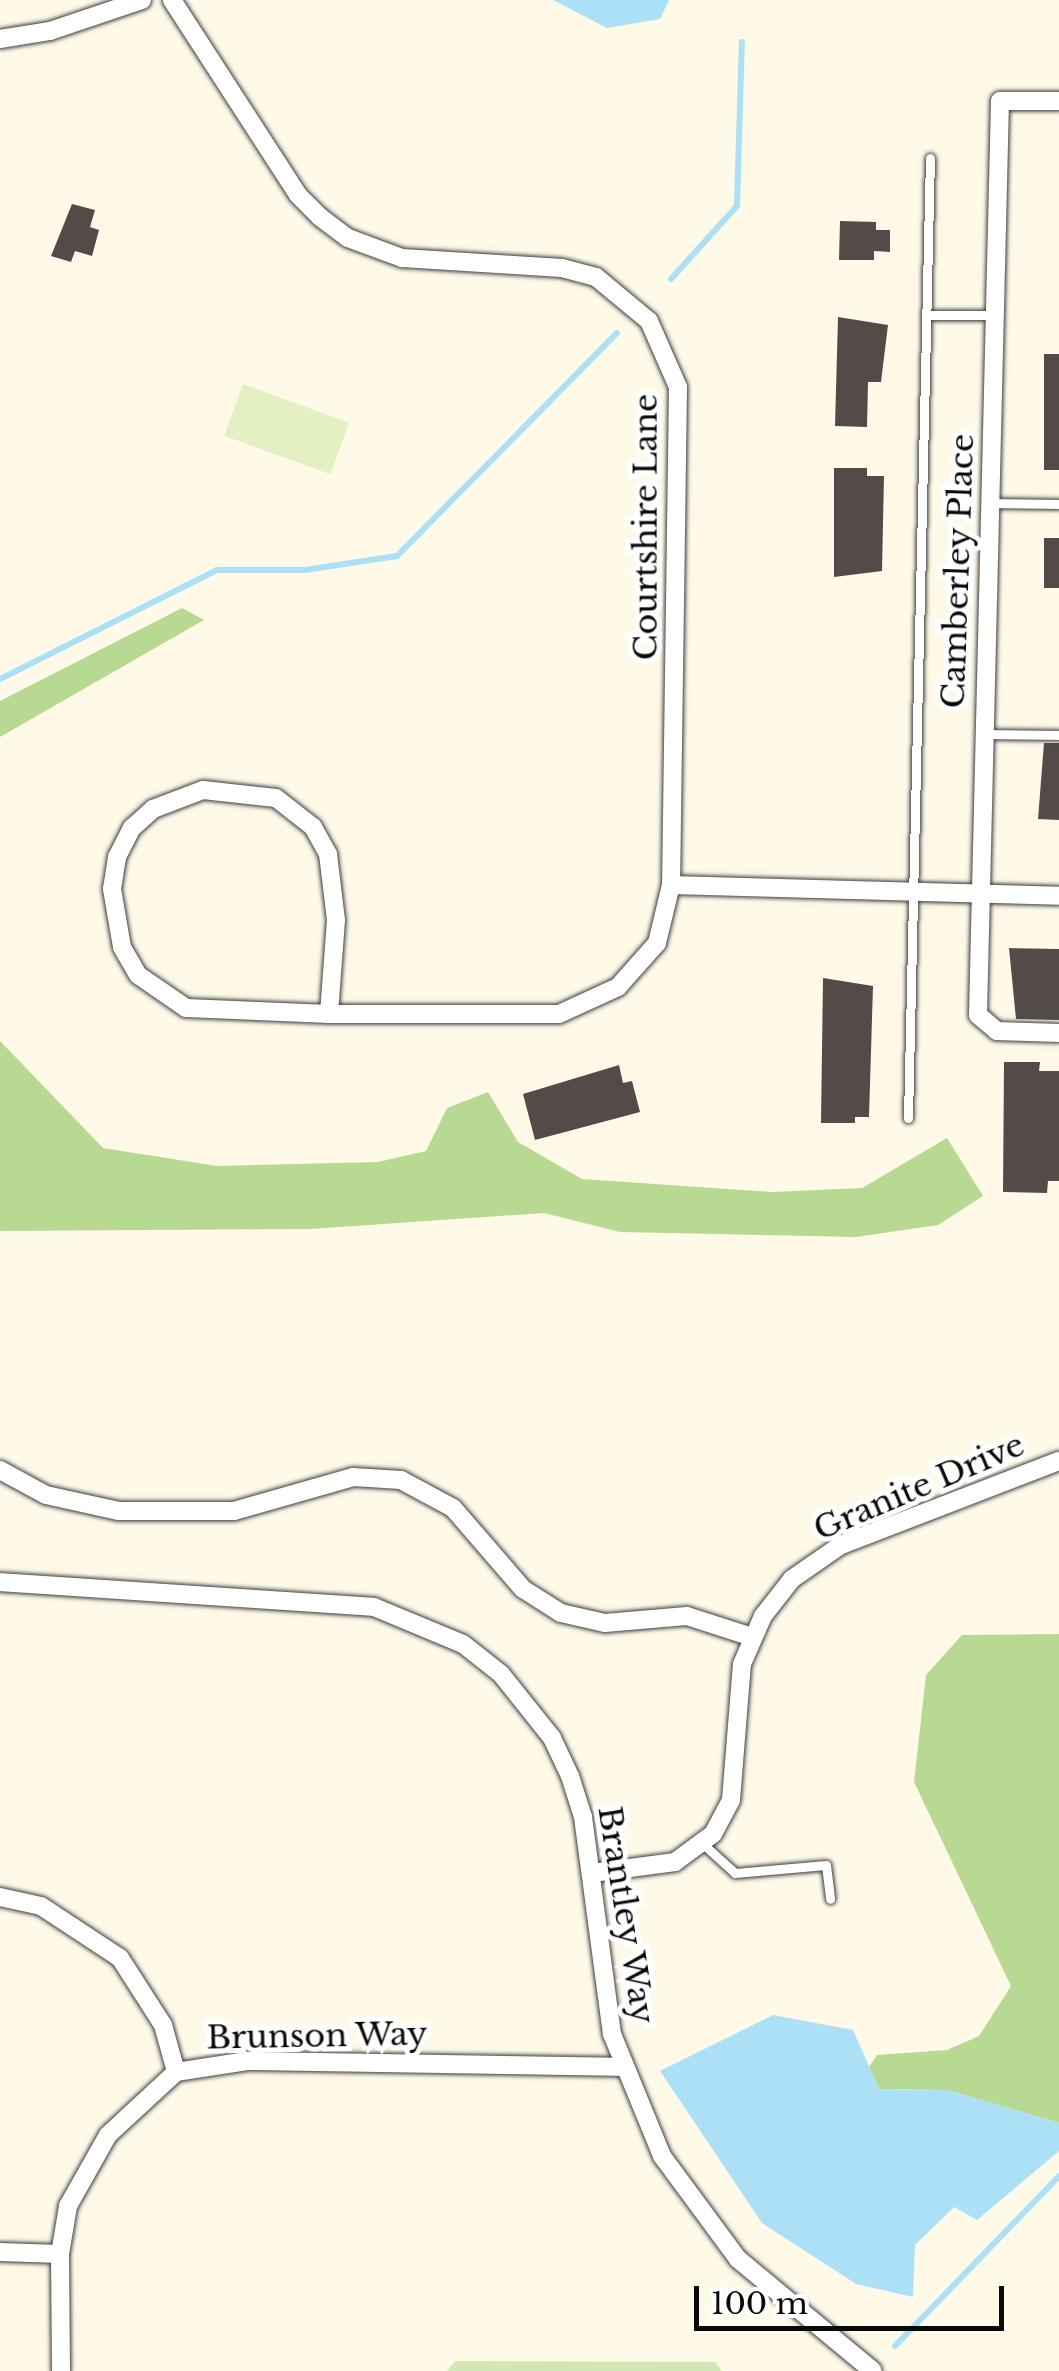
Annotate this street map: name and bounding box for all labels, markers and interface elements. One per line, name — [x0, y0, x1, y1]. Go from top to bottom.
street label: Courtshire Lane — [627, 394, 665, 660]
street label: Camberley Place — [934, 433, 982, 709]
street label: Granite Drive — [808, 1425, 1030, 1549]
street label: Brantley Way — [590, 1802, 662, 2028]
street label: Brunson Way — [206, 2015, 428, 2057]
scale bar — [699, 2266, 1009, 2328]
text: 100 m — [711, 2285, 808, 2322]

